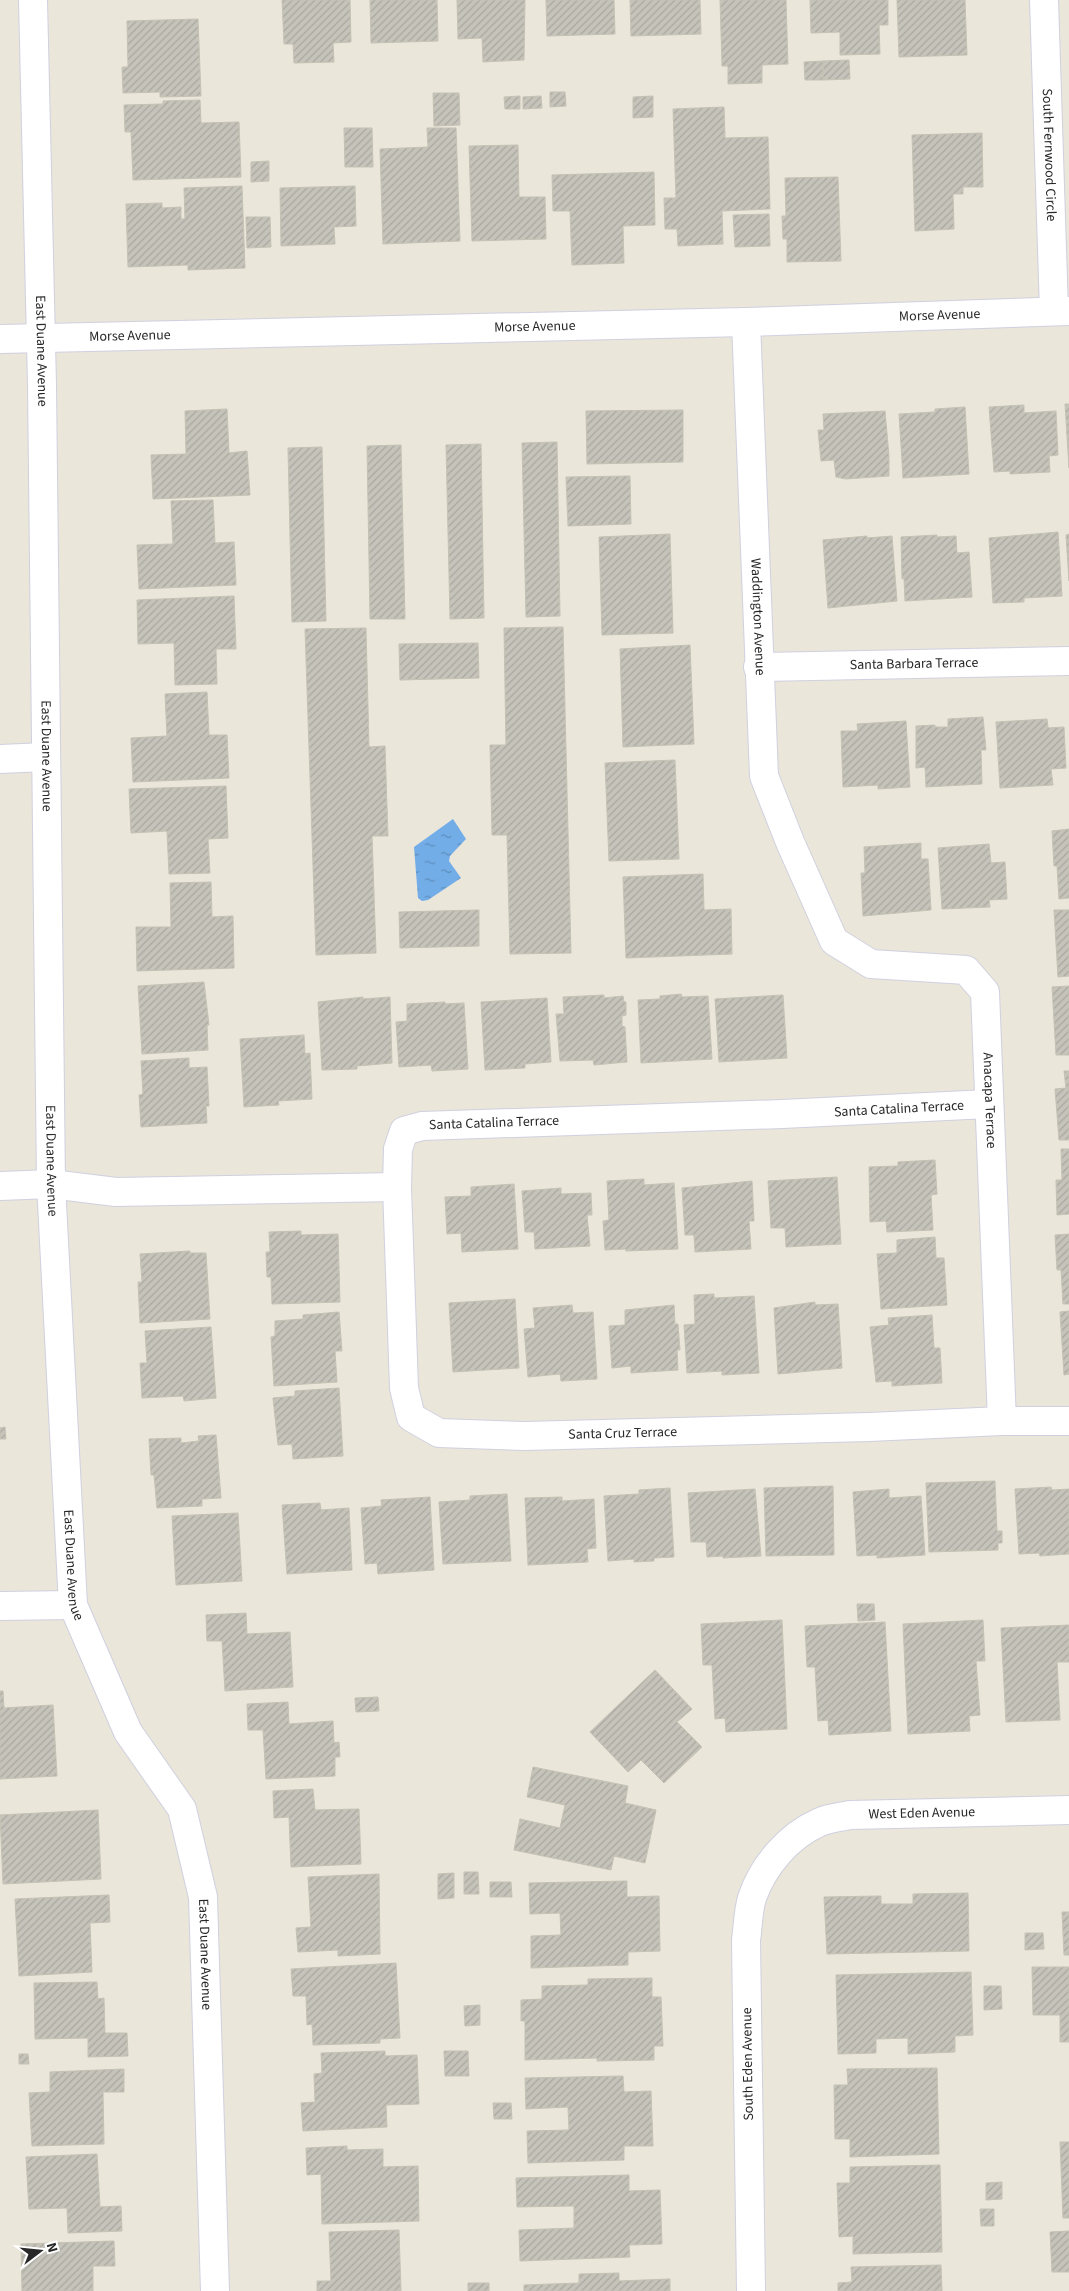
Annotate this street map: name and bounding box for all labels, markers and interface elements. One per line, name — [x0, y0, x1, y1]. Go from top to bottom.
street label: South Fernwood Circle — [1037, 88, 1061, 222]
street label: East Duane Avenue — [30, 295, 52, 407]
street label: Morse Avenue — [899, 304, 981, 327]
street label: Morse Avenue — [494, 316, 576, 338]
street label: Morse Avenue — [89, 325, 171, 347]
street label: Waddington Avenue — [745, 558, 770, 676]
street label: Santa Barbara Terrace — [849, 653, 979, 675]
street label: East Duane Avenue — [36, 700, 57, 812]
street label: Anacapa Terrace — [977, 1052, 1001, 1149]
street label: Santa Catalina Terrace — [833, 1096, 965, 1122]
street label: East Duane Avenue — [40, 1105, 63, 1217]
street label: Santa Catalina Terrace — [429, 1111, 560, 1135]
street label: Santa Cruz Terrace — [568, 1422, 677, 1445]
street label: East Duane Avenue — [58, 1509, 89, 1624]
street label: West Eden Avenue — [868, 1802, 975, 1825]
street label: East Duane Avenue — [193, 1898, 216, 2010]
street label: South Eden Avenue — [737, 2007, 759, 2121]
north arrow — [15, 2226, 65, 2276]
text: N — [41, 2240, 62, 2255]

